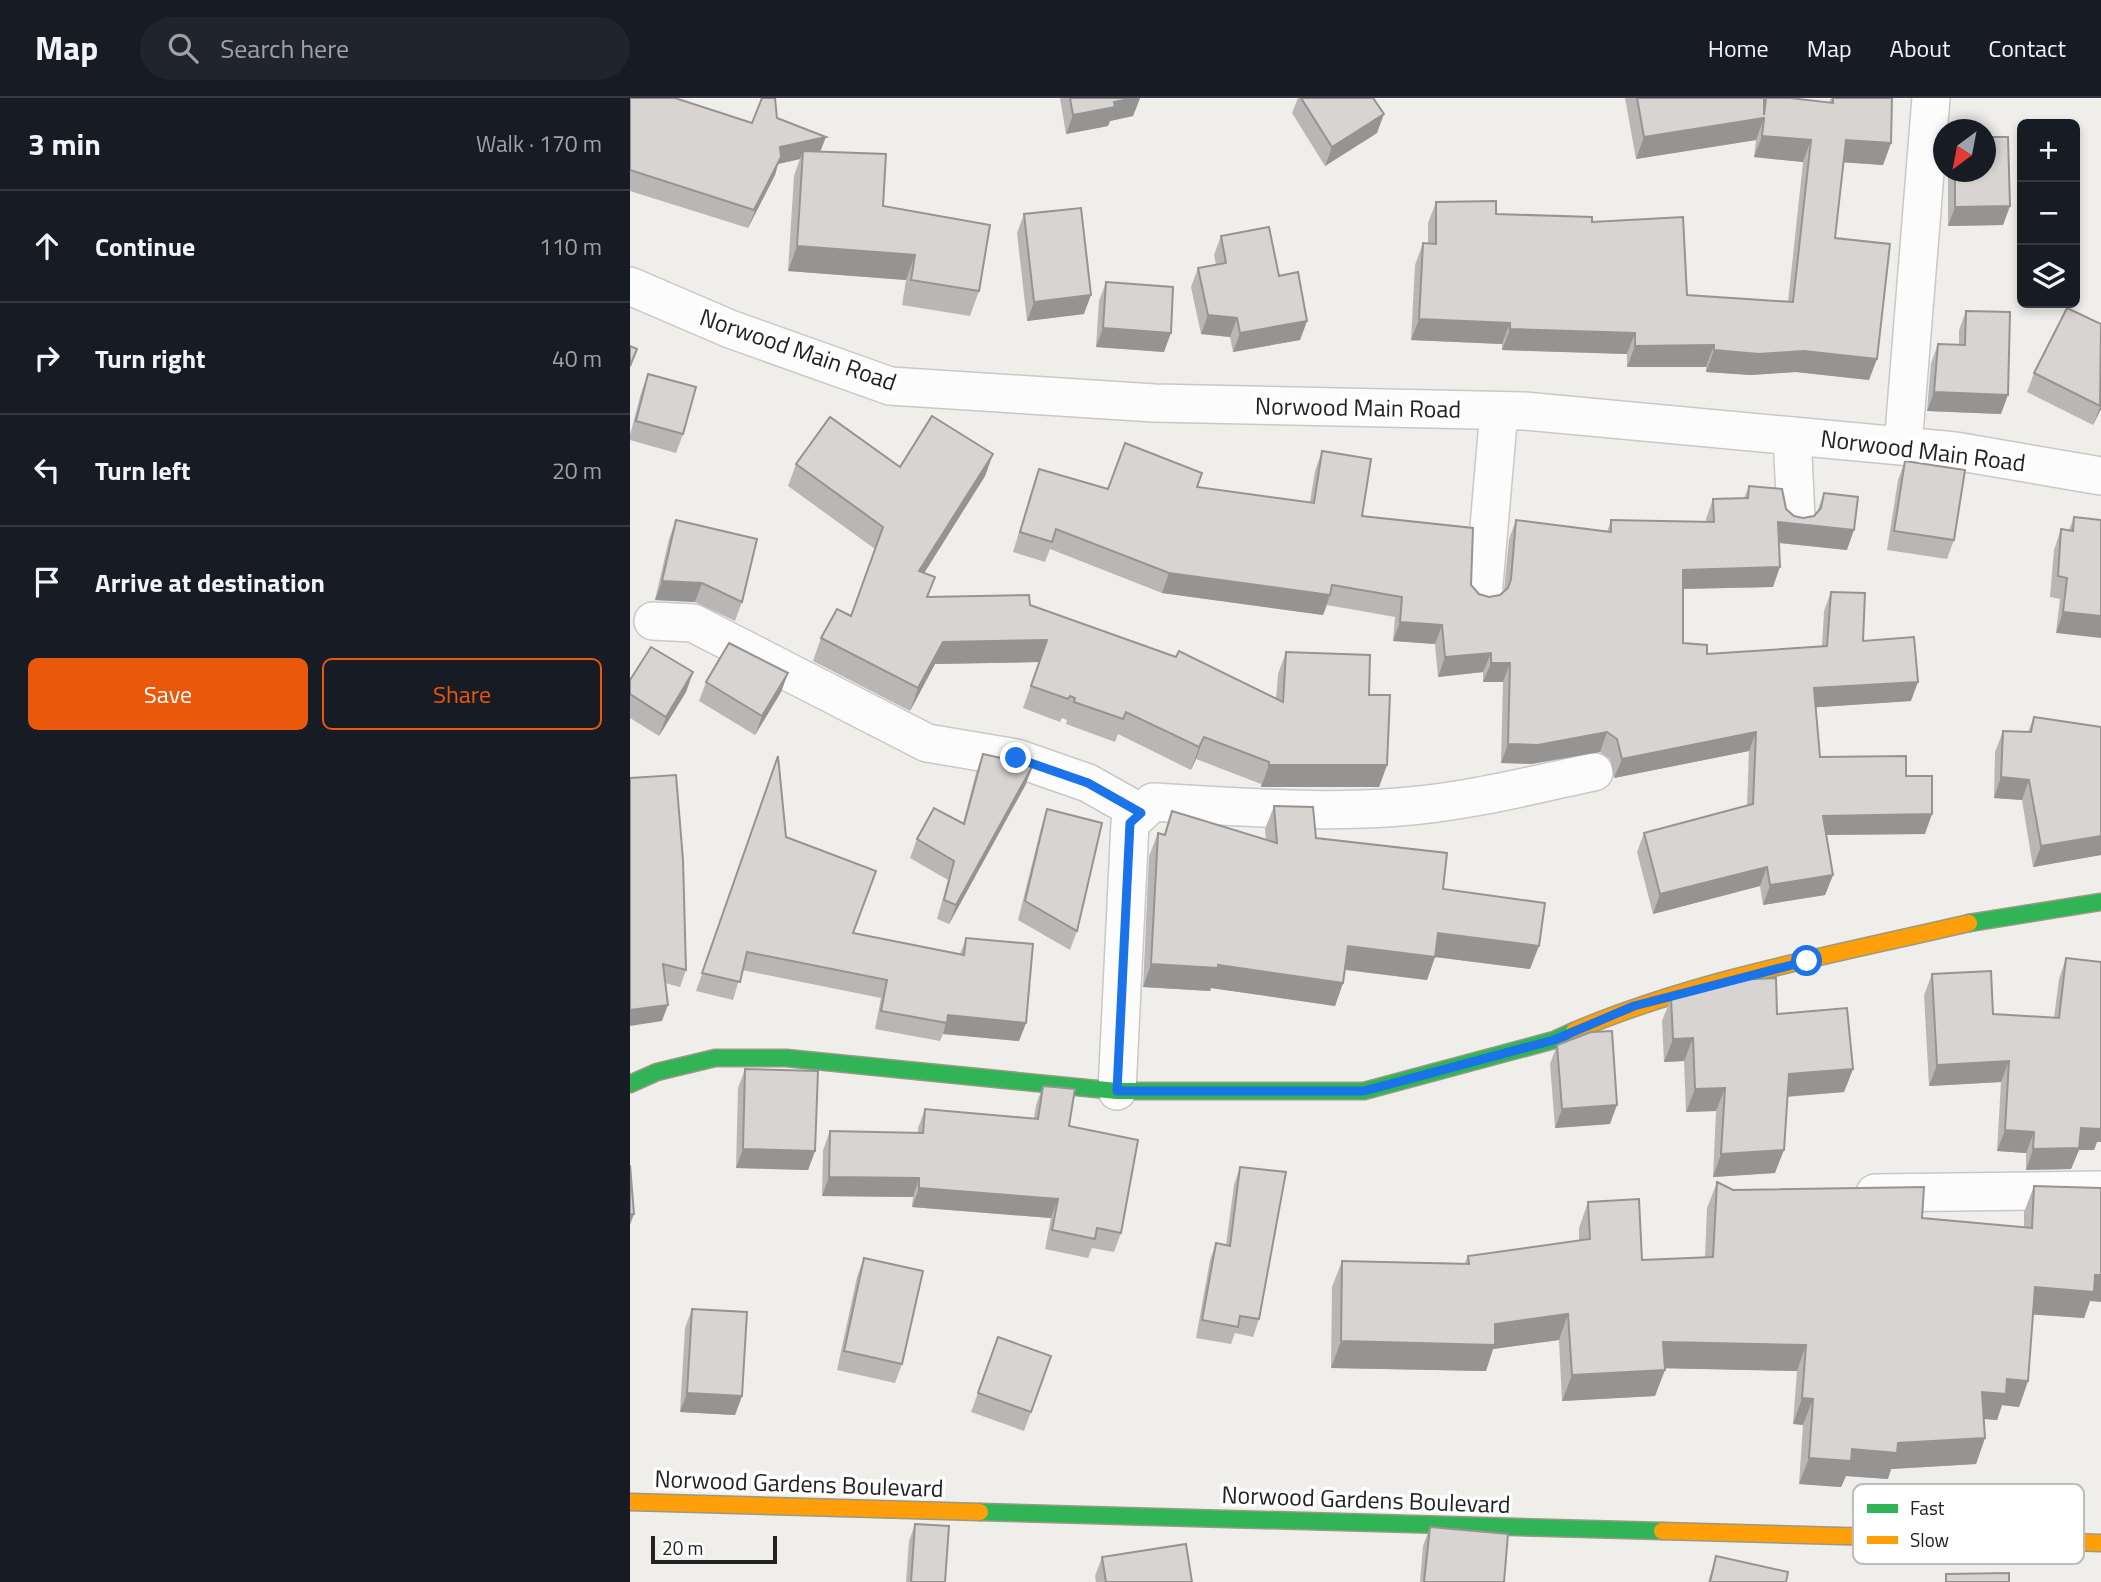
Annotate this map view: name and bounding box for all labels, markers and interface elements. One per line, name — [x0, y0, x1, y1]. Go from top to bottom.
search box — [140, 17, 630, 80]
text: Map — [35, 23, 98, 73]
icon: search — [164, 29, 202, 67]
text: Search here — [220, 29, 349, 68]
text: Home — [1708, 30, 1769, 66]
text: Map — [1807, 30, 1852, 66]
text: About — [1890, 30, 1950, 66]
text: Contact — [1988, 30, 2066, 66]
north arrow — [1933, 119, 1996, 182]
map controls — [2017, 119, 2080, 308]
button: + — [2017, 119, 2080, 182]
text: 3 min — [28, 121, 101, 167]
text: Walk · 170 m — [476, 126, 602, 161]
button: − — [2017, 182, 2080, 245]
icon: ahead — [28, 227, 66, 265]
text: Continue — [95, 227, 195, 266]
text: 110 m — [539, 229, 602, 264]
button: layers — [2017, 245, 2080, 308]
street label: Norwood Main Road — [695, 298, 902, 400]
icon: right — [28, 339, 66, 377]
text: Turn right — [95, 339, 206, 378]
text: 40 m — [552, 341, 602, 376]
street label: Norwood Main Road — [1255, 387, 1461, 427]
street label: Norwood Main Road — [1819, 420, 2028, 480]
icon: left — [28, 451, 66, 489]
text: Turn left — [95, 451, 190, 490]
text: 20 m — [552, 453, 602, 488]
icon: arrive — [28, 563, 66, 601]
text: Arrive at destination — [95, 563, 325, 602]
button: Save — [28, 658, 308, 730]
button: Share — [322, 658, 602, 730]
route end — [1000, 742, 1031, 773]
route start — [1791, 945, 1822, 976]
street label: Norwood Gardens Boulevard — [654, 1460, 944, 1506]
street label: Norwood Gardens Boulevard — [1221, 1476, 1511, 1522]
legend — [1853, 1484, 2084, 1564]
text: Fast — [1910, 1493, 1945, 1522]
text: Slow — [1910, 1525, 1949, 1554]
scale bar — [651, 1533, 777, 1565]
text: 20 m — [662, 1533, 703, 1562]

